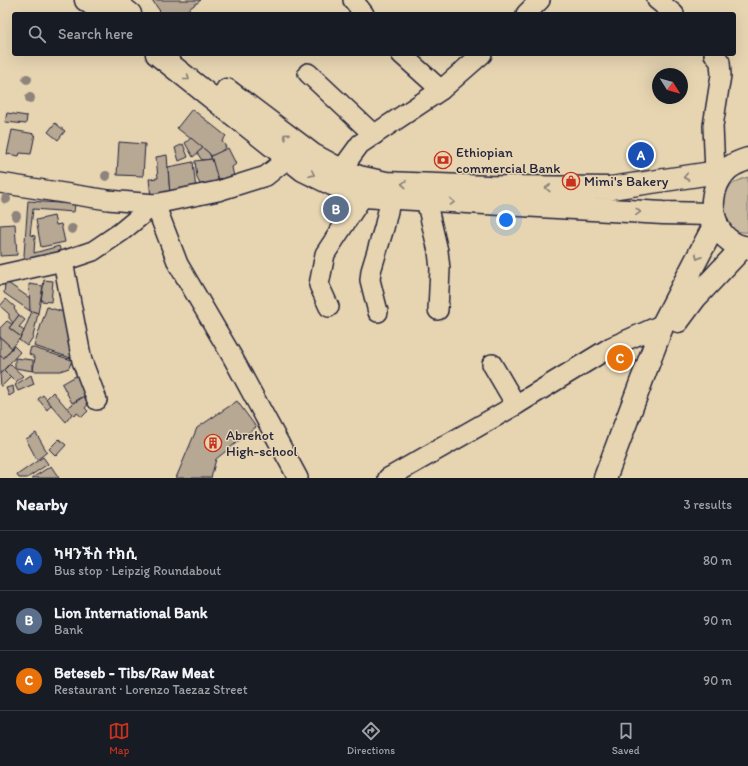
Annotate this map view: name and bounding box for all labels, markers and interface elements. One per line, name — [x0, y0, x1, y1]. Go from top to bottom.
search box — [12, 12, 736, 56]
icon: search — [26, 23, 48, 45]
text: Search here — [58, 25, 133, 43]
north arrow — [652, 68, 688, 104]
one-way arrow — [183, 74, 190, 81]
one-way arrow — [283, 133, 290, 140]
pin: A — [628, 140, 654, 170]
place label: Ethiopian commercial Bank — [456, 144, 560, 177]
bank icon: Ethiopian commercial Bank — [433, 150, 453, 170]
one-way arrow — [308, 169, 316, 177]
shop icon: Mimi's Bakery — [561, 171, 581, 191]
one-way arrow — [683, 172, 689, 181]
place label: Mimi's Bakery — [584, 173, 669, 190]
one-way arrow — [401, 179, 407, 188]
one-way arrow — [545, 184, 551, 192]
pin: B — [323, 194, 349, 224]
one-way arrow — [449, 197, 455, 206]
one-way arrow — [635, 207, 641, 216]
your location — [496, 210, 516, 230]
one-way arrow — [695, 253, 703, 261]
pin: C — [607, 343, 633, 373]
place label: Abrehot High-school — [226, 427, 298, 460]
building icon: Abrehot High-school — [203, 433, 223, 453]
text: Nearby — [16, 494, 68, 514]
text: 3 results — [683, 497, 732, 512]
text: ካዛንችስ ተክሲ — [54, 545, 137, 563]
text: A — [25, 553, 33, 568]
text: 80 m — [703, 553, 732, 568]
text: Bus stop · Leipzig Roundabout — [54, 563, 221, 578]
text: Lion International Bank — [54, 604, 207, 622]
text: B — [25, 613, 33, 628]
text: 90 m — [703, 613, 732, 628]
text: Bank — [54, 622, 83, 637]
text: Beteseb - Tibs/Raw Meat — [54, 664, 214, 682]
text: C — [25, 673, 33, 688]
text: 90 m — [703, 673, 732, 688]
text: Restaurant · Lorenzo Taezaz Street — [54, 682, 248, 697]
tab: Map — [108, 720, 130, 757]
tab: Directions — [347, 720, 395, 757]
tab: Saved — [612, 720, 640, 757]

